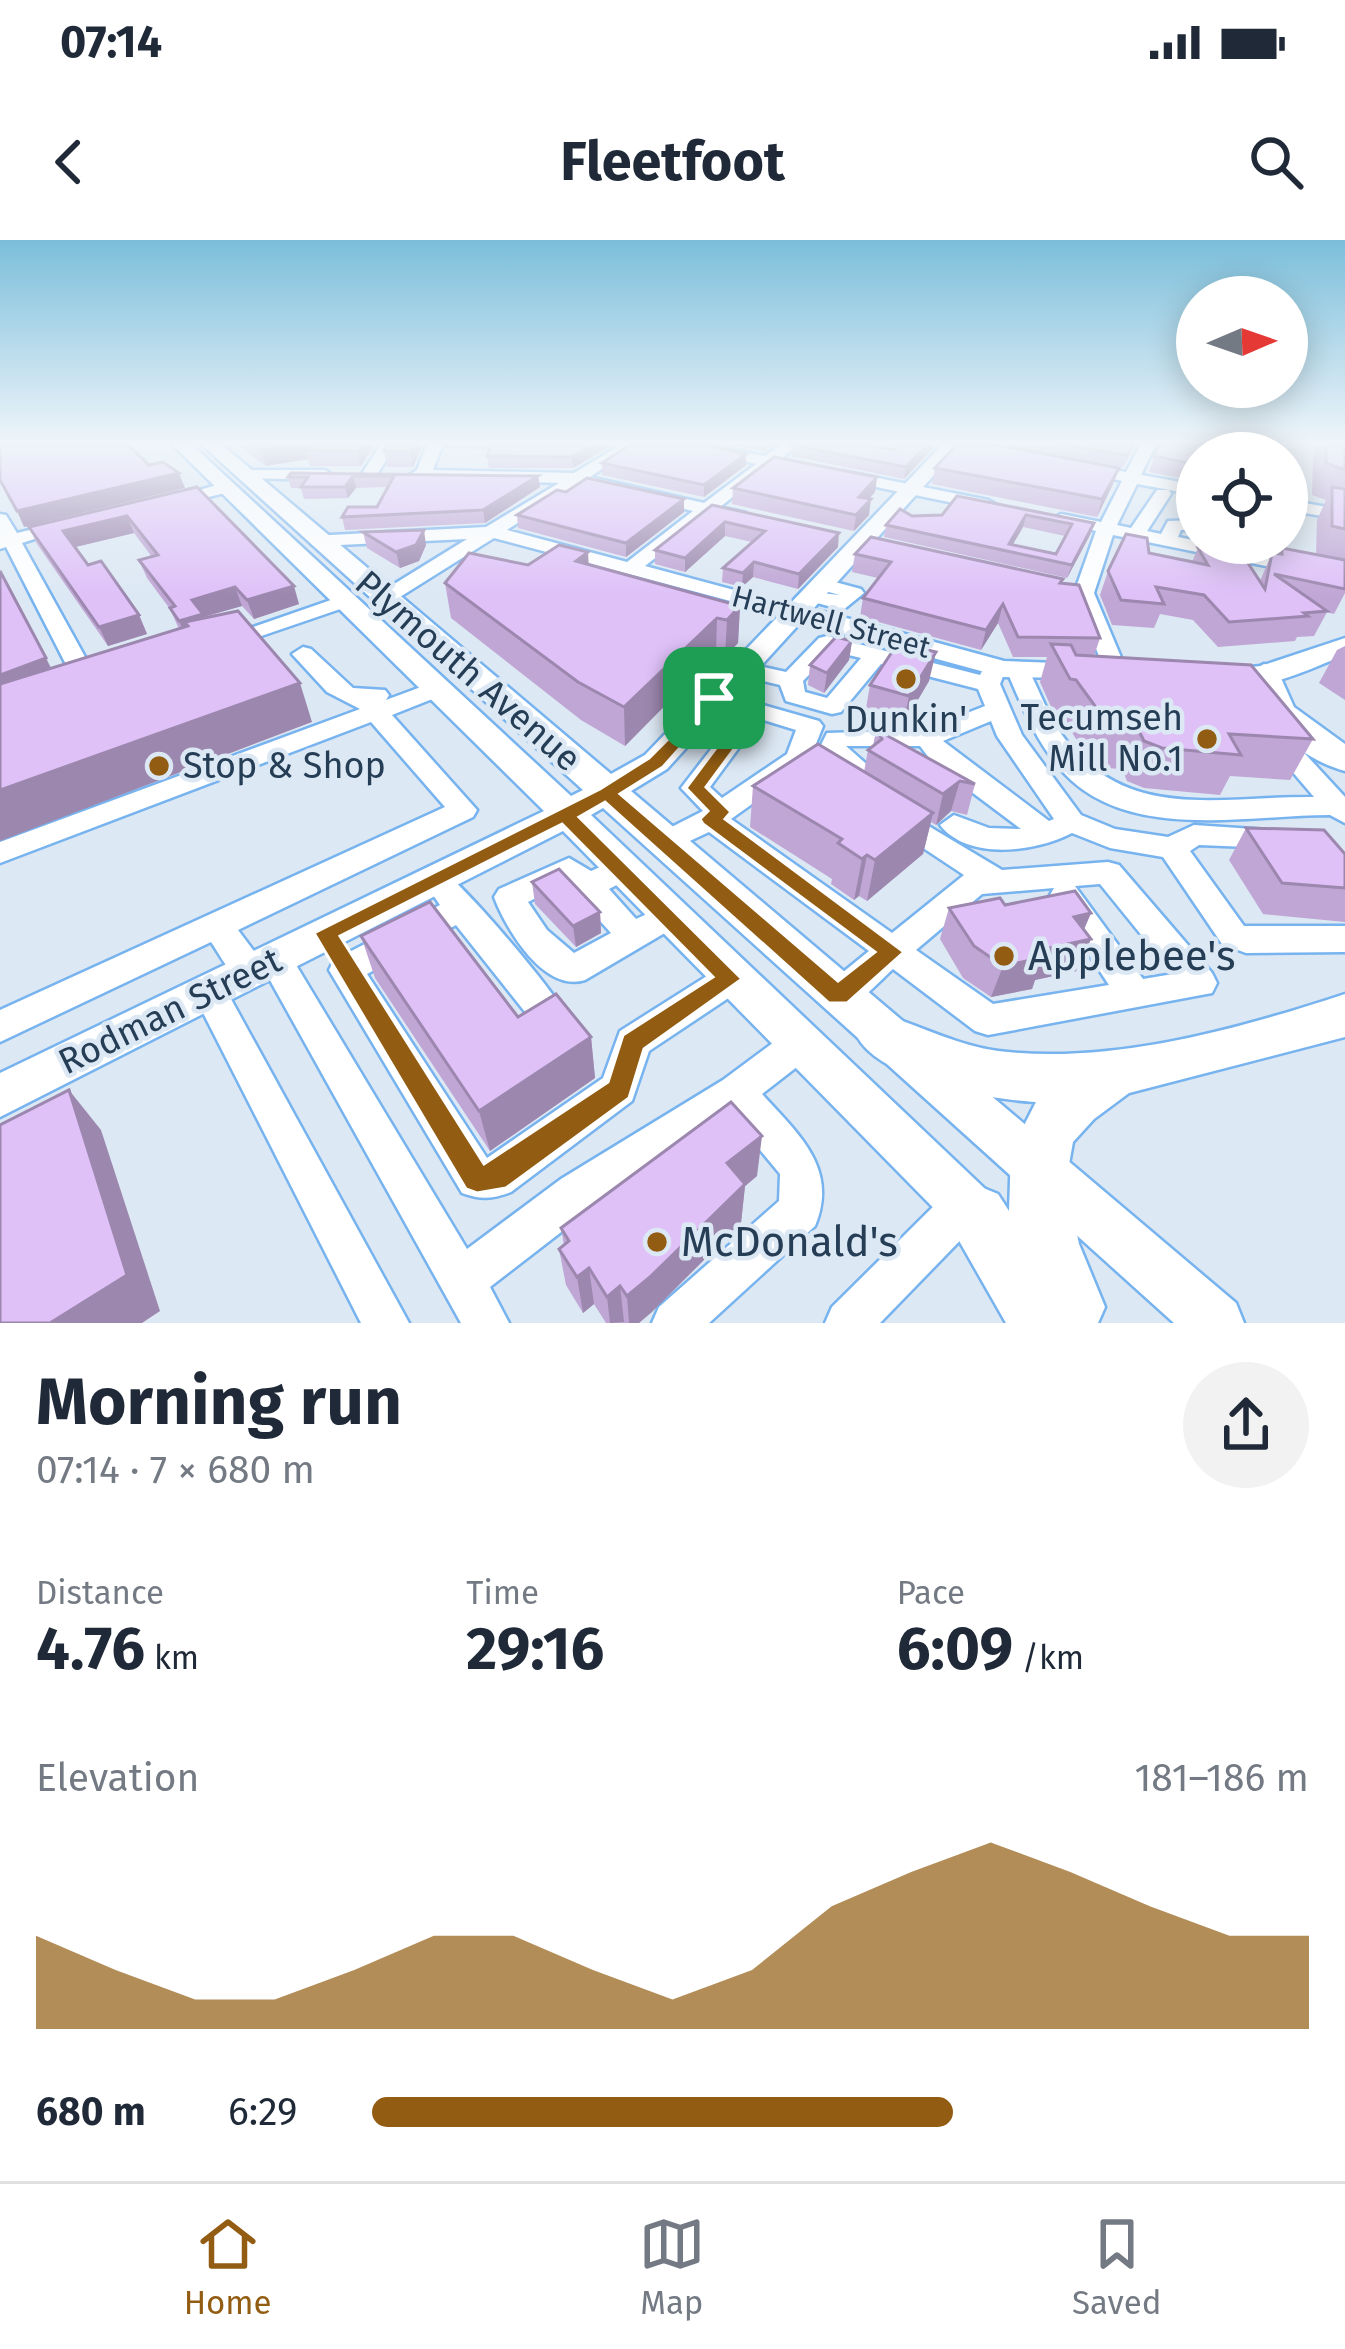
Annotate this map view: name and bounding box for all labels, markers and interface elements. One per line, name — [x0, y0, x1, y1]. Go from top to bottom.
text: 07:14 — [60, 15, 162, 69]
icon: back — [36, 129, 102, 195]
icon: search — [1243, 129, 1309, 195]
text: Fleetfoot — [560, 130, 785, 194]
north arrow — [1176, 276, 1308, 408]
map controls — [1176, 276, 1308, 564]
button: locate — [1176, 432, 1308, 564]
street label: Plymouth Avenue — [346, 561, 590, 781]
street label: Hartwell Street — [728, 578, 934, 666]
pin — [663, 647, 765, 749]
icon: arrive — [681, 665, 747, 731]
marker: Dunkin' — [893, 666, 919, 692]
place label: Tecumseh Mill No.1 — [1021, 696, 1183, 781]
place label: Dunkin' — [845, 698, 967, 742]
marker: Tecumseh Mill No.1 — [1194, 726, 1220, 752]
place label: Stop & Shop — [183, 744, 386, 788]
marker: Stop & Shop — [146, 753, 172, 779]
place label: Applebee's — [1028, 931, 1236, 981]
street label: Rodman Street — [51, 938, 289, 1084]
marker: Applebee's — [991, 943, 1017, 969]
place label: McDonald's — [681, 1217, 898, 1267]
marker: McDonald's — [644, 1229, 670, 1255]
text: Morning run — [36, 1362, 402, 1441]
button: share — [1183, 1362, 1309, 1488]
text: 07:14 · 7 × 680 m — [36, 1447, 315, 1493]
text: Distance — [36, 1573, 164, 1613]
text: Time — [466, 1573, 539, 1613]
text: Pace — [897, 1573, 965, 1613]
text: 4.76 — [36, 1613, 145, 1685]
text: 29:16 — [466, 1613, 604, 1685]
text: 6:09 — [897, 1613, 1013, 1685]
text: km — [145, 1638, 199, 1678]
text: /km — [1013, 1638, 1084, 1678]
text: Elevation — [36, 1755, 199, 1801]
text: 181–186 m — [1134, 1755, 1309, 1801]
text: 680 m — [36, 2089, 146, 2135]
text: 6:29 — [228, 2089, 298, 2135]
tab: Home — [184, 2211, 272, 2323]
tab: Map — [639, 2211, 705, 2323]
tab: Saved — [1072, 2211, 1161, 2323]

